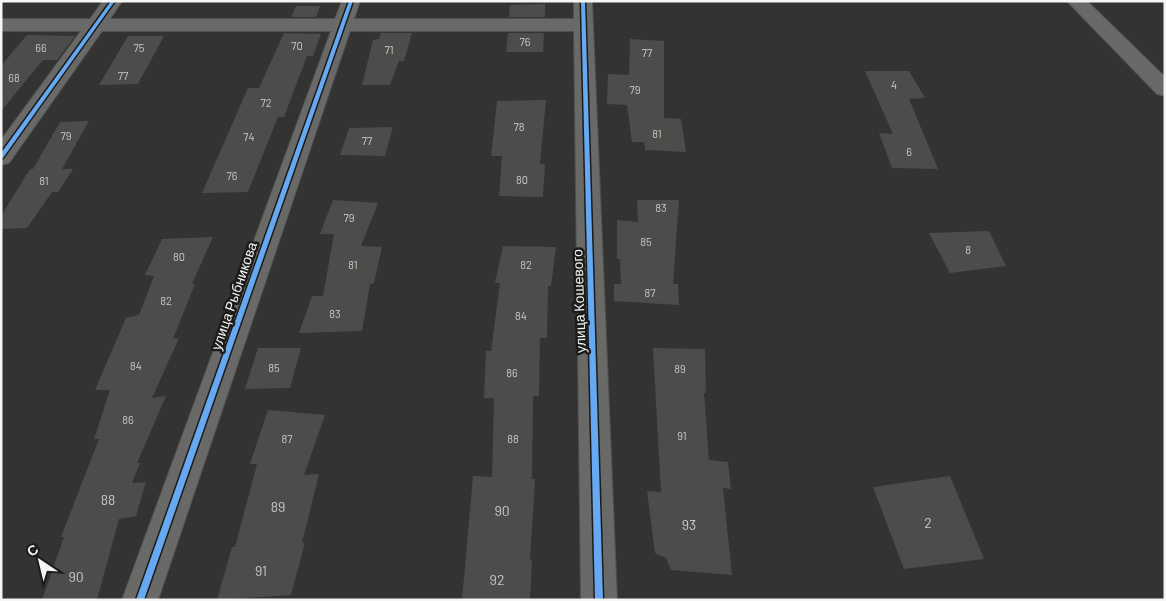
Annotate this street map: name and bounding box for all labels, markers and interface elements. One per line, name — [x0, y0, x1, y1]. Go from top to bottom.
house number: 76 — [520, 35, 531, 48]
house number: 70 — [291, 39, 303, 52]
house number: 66 — [35, 41, 47, 54]
house number: 75 — [134, 41, 145, 54]
house number: 71 — [384, 43, 394, 56]
house number: 77 — [642, 46, 652, 59]
house number: 77 — [118, 69, 128, 82]
house number: 68 — [8, 71, 20, 84]
house number: 4 — [891, 78, 897, 91]
house number: 79 — [630, 83, 641, 96]
house number: 72 — [260, 96, 272, 109]
house number: 78 — [514, 120, 525, 133]
house number: 81 — [652, 127, 662, 140]
house number: 79 — [61, 129, 72, 142]
house number: 74 — [243, 130, 255, 143]
house number: 77 — [362, 134, 372, 147]
house number: 6 — [906, 145, 912, 158]
house number: 76 — [227, 169, 238, 182]
house number: 80 — [516, 173, 528, 186]
house number: 81 — [39, 174, 49, 187]
house number: 83 — [655, 201, 667, 214]
house number: 79 — [344, 211, 355, 224]
house number: 85 — [640, 235, 652, 248]
street label: улица Рыбникова — [207, 239, 260, 352]
house number: 8 — [965, 243, 971, 256]
street label: улица Кошевого — [568, 249, 589, 353]
house number: 80 — [173, 250, 185, 263]
house number: 81 — [348, 258, 358, 271]
house number: 82 — [520, 258, 532, 271]
house number: 87 — [645, 286, 655, 299]
house number: 82 — [160, 294, 172, 307]
house number: 83 — [329, 307, 341, 320]
house number: 84 — [515, 309, 527, 322]
house number: 84 — [130, 359, 142, 372]
house number: 85 — [268, 361, 280, 374]
house number: 89 — [674, 362, 686, 375]
house number: 86 — [506, 366, 518, 379]
house number: 86 — [122, 413, 134, 426]
house number: 91 — [677, 429, 687, 442]
house number: 87 — [282, 432, 292, 445]
house number: 88 — [507, 432, 519, 445]
house number: 88 — [101, 491, 115, 508]
house number: 89 — [271, 498, 285, 515]
house number: 90 — [494, 502, 510, 519]
house number: 2 — [924, 514, 932, 531]
house number: 93 — [682, 516, 696, 533]
north arrow — [15, 536, 65, 586]
text: С — [23, 540, 41, 560]
house number: 91 — [255, 562, 267, 579]
house number: 90 — [68, 568, 84, 585]
house number: 92 — [490, 571, 504, 588]

